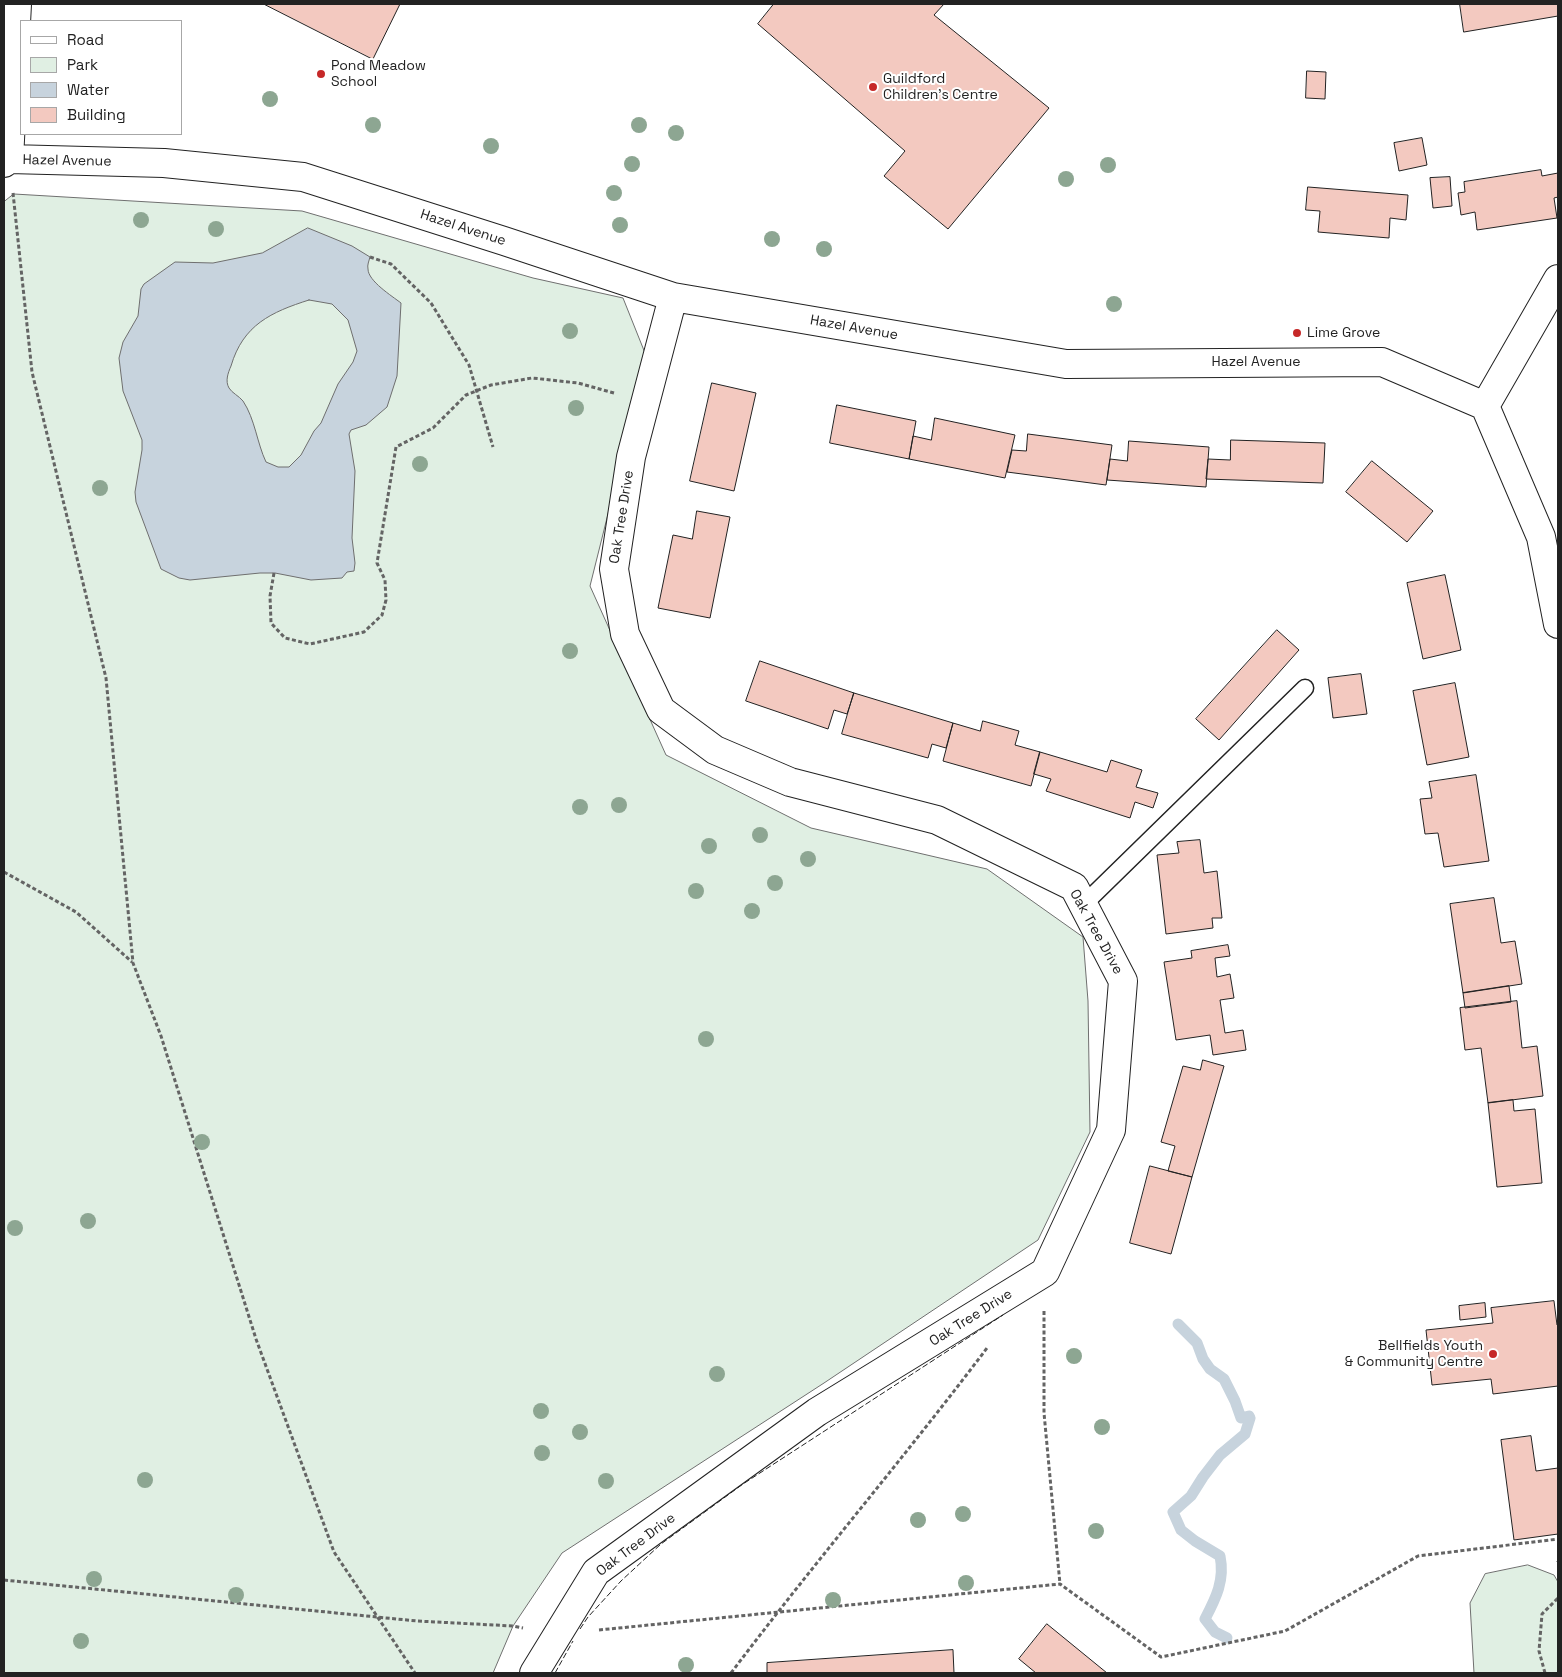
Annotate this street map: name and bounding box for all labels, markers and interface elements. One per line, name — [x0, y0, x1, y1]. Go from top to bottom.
legend — [20, 20, 182, 135]
text: Road — [67, 30, 104, 49]
text: Park — [67, 55, 98, 74]
place label: Pond Meadow School — [331, 58, 426, 90]
marker: Pond Meadow School — [315, 68, 327, 80]
place label: Guildford Children's Centre — [883, 71, 998, 104]
text: Water — [67, 80, 109, 99]
marker: Guildford Children's Centre — [867, 81, 879, 93]
text: Building — [67, 105, 126, 124]
street label: Hazel Avenue — [22, 152, 112, 170]
street label: Hazel Avenue — [418, 206, 508, 250]
street label: Hazel Avenue — [809, 312, 899, 344]
place label: Lime Grove — [1307, 325, 1380, 341]
marker: Lime Grove — [1291, 327, 1303, 339]
street label: Hazel Avenue — [1211, 354, 1301, 370]
street label: Oak Tree Drive — [606, 469, 638, 565]
street label: Oak Tree Drive — [1066, 887, 1126, 977]
street label: Oak Tree Drive — [926, 1286, 1016, 1350]
place label: Bellfields Youth & Community Centre — [1345, 1338, 1483, 1370]
marker: Bellfields Youth & Community Centre — [1487, 1348, 1499, 1360]
street label: Oak Tree Drive — [593, 1510, 679, 1580]

